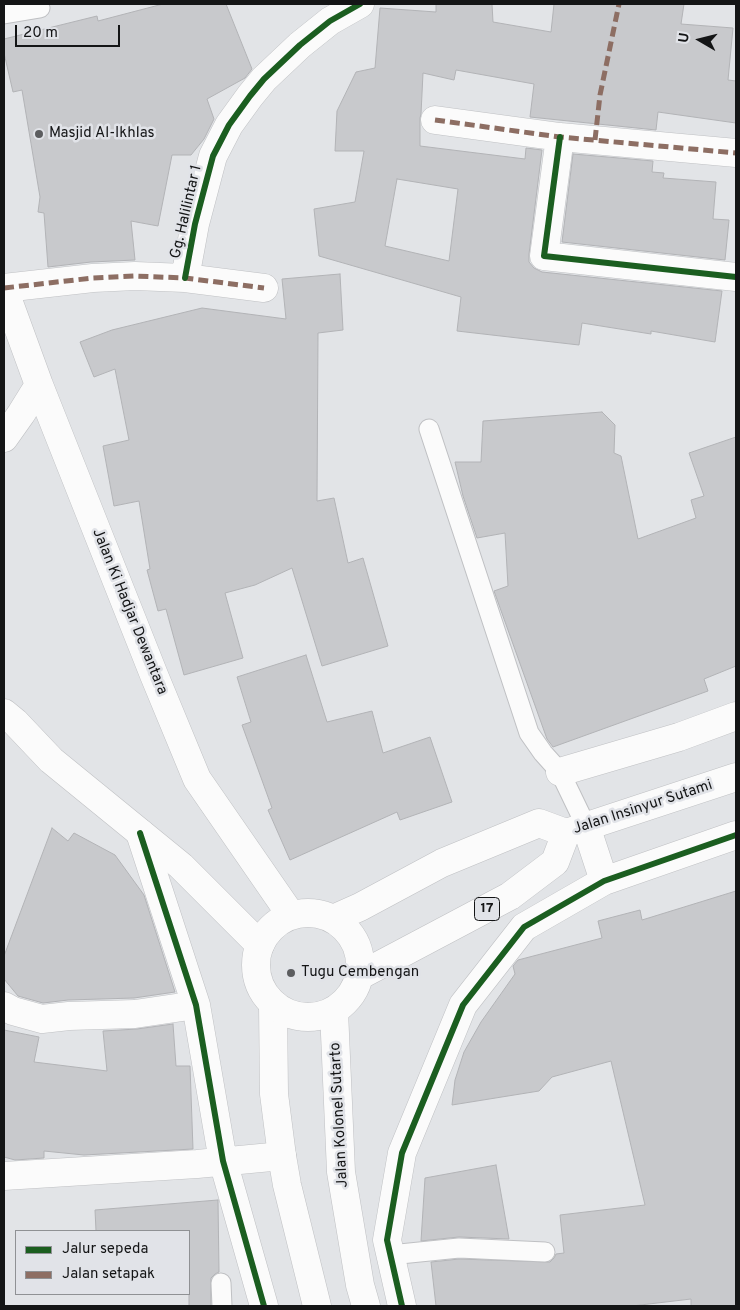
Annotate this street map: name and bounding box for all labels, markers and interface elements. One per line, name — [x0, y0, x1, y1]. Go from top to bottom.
scale bar — [18, 15, 122, 47]
north arrow — [675, 15, 725, 65]
text: 20 m — [23, 24, 58, 43]
text: U — [676, 32, 694, 44]
place label: Masjid Al-Ikhlas — [49, 125, 155, 143]
marker: Masjid Al-Ikhlas — [33, 128, 45, 140]
street label: Gg. Halilintar 1 — [167, 163, 207, 261]
street label: Jalan Ki Hadjar Dewantara — [87, 526, 171, 698]
street label: Jalan Insinyur Sutami — [571, 777, 715, 839]
road number: 17 — [474, 898, 500, 921]
place label: Tugu Cembengan — [301, 964, 419, 982]
marker: Tugu Cembengan — [285, 967, 297, 979]
street label: Jalan Kolonel Sutarto — [327, 1042, 353, 1188]
legend — [15, 1230, 190, 1295]
text: Jalur sepeda — [62, 1240, 148, 1259]
text: Jalan setapak — [62, 1265, 155, 1284]

